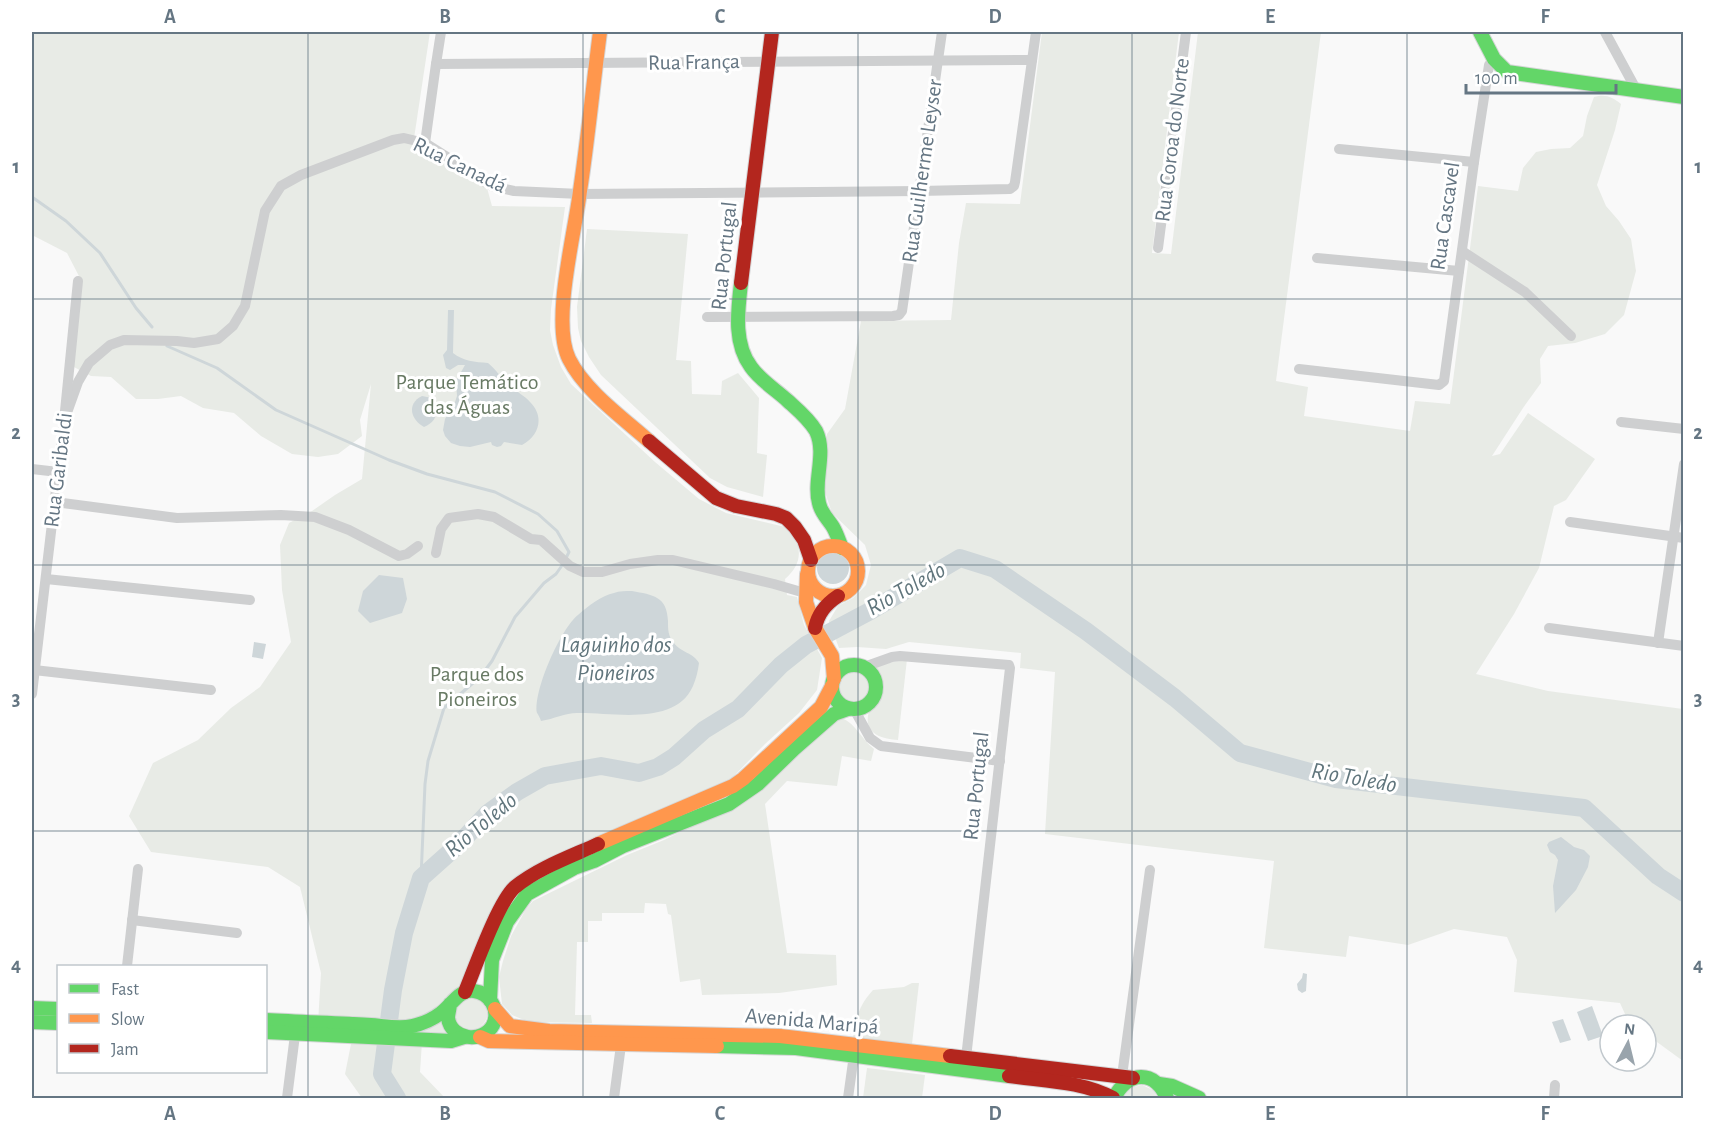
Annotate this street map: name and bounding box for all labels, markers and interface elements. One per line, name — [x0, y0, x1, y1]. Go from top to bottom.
text: A — [164, 7, 176, 27]
text: B — [439, 7, 451, 27]
text: C — [715, 7, 726, 27]
text: D — [988, 7, 1002, 27]
text: E — [1265, 7, 1275, 27]
text: F — [1540, 7, 1550, 27]
street label: Rua França — [648, 50, 740, 74]
street label: Rua Coroa do Norte — [1151, 57, 1193, 223]
scale bar — [1466, 57, 1616, 95]
text: 100 m — [1475, 70, 1518, 88]
street label: Rua Guilherme Leyser — [898, 78, 946, 264]
street label: Rua Canadá — [410, 133, 510, 197]
text: 1 — [12, 157, 20, 177]
text: 1 — [1694, 157, 1702, 177]
street label: Rua Cascavel — [1427, 160, 1463, 272]
street label: Rua Portugal — [707, 201, 741, 311]
park label: Parque Temático das Águas — [396, 371, 538, 418]
street label: Rua Garibaldi — [40, 411, 76, 529]
text: 2 — [11, 423, 21, 443]
text: 2 — [1693, 423, 1703, 443]
water label: Rio Toledo — [862, 558, 950, 620]
water label: Laguinho dos Pioneiros — [561, 633, 672, 685]
park label: Parque dos Pioneiros — [430, 663, 524, 710]
text: 3 — [12, 689, 20, 709]
text: 3 — [1694, 689, 1702, 709]
street label: Rua Portugal — [959, 731, 993, 841]
water label: Rio Toledo — [1309, 759, 1399, 797]
water label: Rio Toledo — [440, 788, 522, 862]
text: 4 — [11, 955, 21, 975]
text: 4 — [1693, 955, 1703, 975]
legend — [57, 965, 267, 1073]
text: Fast — [111, 981, 139, 999]
street label: Avenida Maripá — [744, 1004, 880, 1038]
text: Slow — [111, 1011, 144, 1029]
north arrow — [1598, 1013, 1658, 1073]
text: N — [1623, 1020, 1636, 1038]
text: Jam — [111, 1041, 139, 1059]
text: A — [164, 1104, 176, 1124]
text: B — [439, 1104, 451, 1124]
text: C — [715, 1104, 726, 1124]
text: D — [988, 1104, 1002, 1124]
text: E — [1265, 1104, 1275, 1124]
text: F — [1540, 1104, 1550, 1124]

